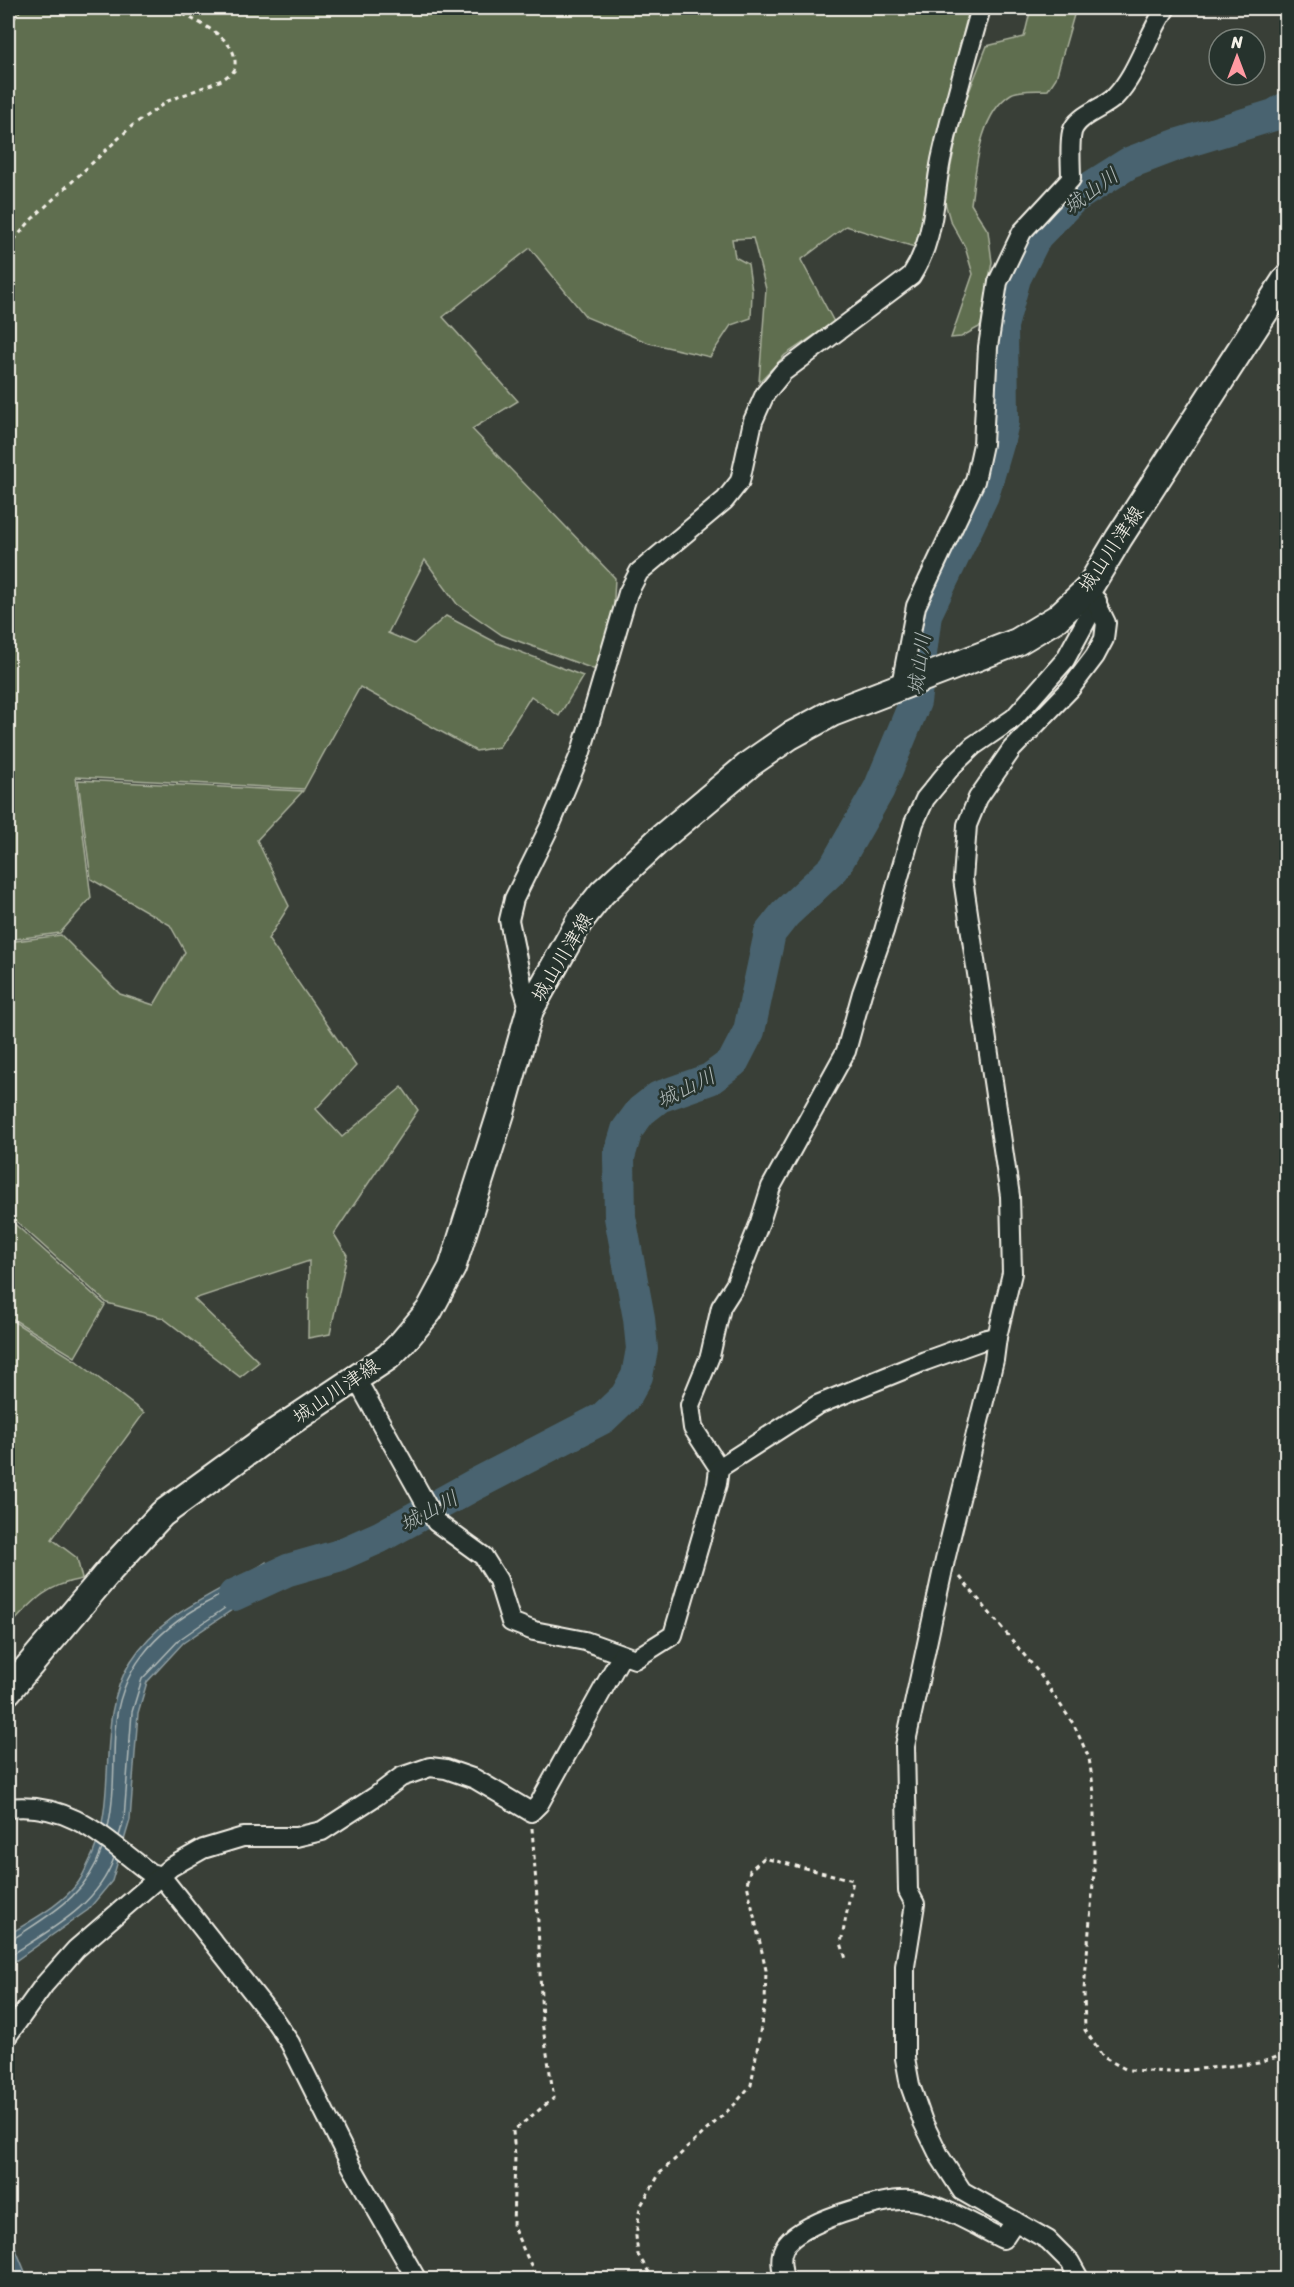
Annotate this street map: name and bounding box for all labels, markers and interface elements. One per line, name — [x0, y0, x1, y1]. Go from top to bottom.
north arrow — [1207, 27, 1267, 87]
text: N — [1230, 28, 1243, 57]
water label: 城山川 — [1054, 157, 1128, 225]
street label: 城山川津線 — [1069, 498, 1153, 600]
water label: 城山川 — [896, 630, 942, 698]
street label: 城山川津線 — [521, 905, 603, 1009]
water label: 城山川 — [649, 1057, 723, 1119]
street label: 城山川津線 — [285, 1349, 387, 1433]
water label: 城山川 — [392, 1479, 466, 1543]

